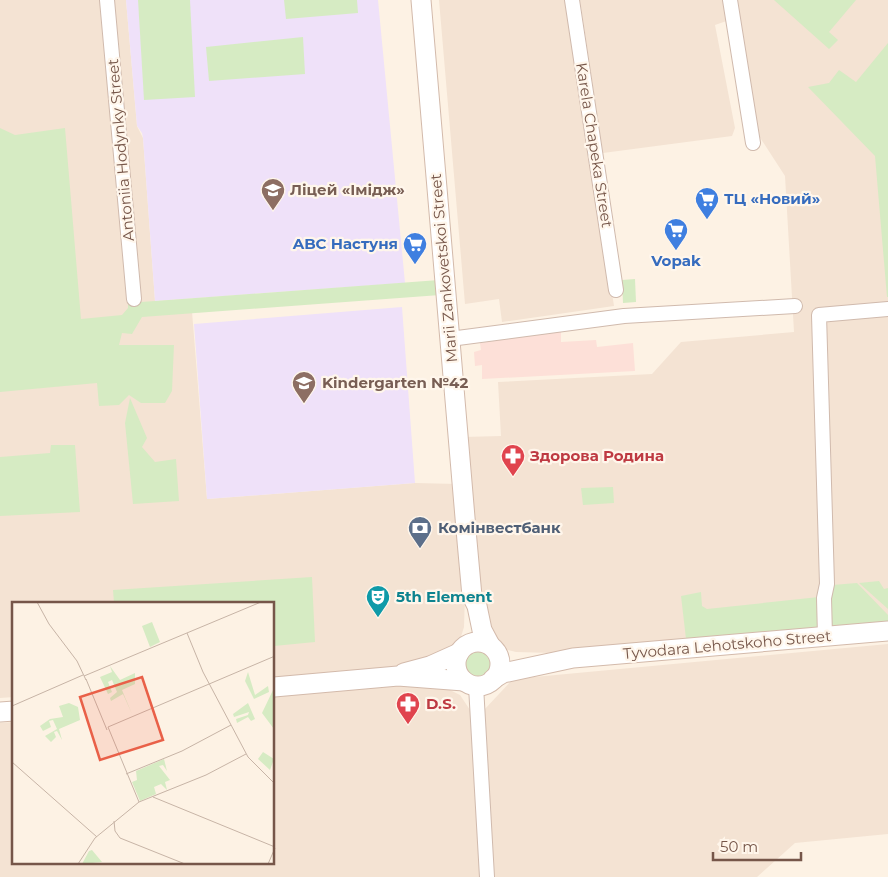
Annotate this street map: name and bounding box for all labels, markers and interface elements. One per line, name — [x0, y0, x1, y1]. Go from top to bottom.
street label: Antoniia Hodynky Street — [103, 58, 138, 242]
street label: Karela Chapeka Street — [572, 61, 617, 229]
street label: Marii Zankovetskoi Street — [426, 173, 461, 363]
school or university icon: Ліцей «Імідж» — [260, 177, 286, 211]
place label: Ліцей «Імідж» — [290, 180, 405, 199]
supermarket icon: ТЦ «Новий» — [694, 186, 720, 220]
place label: ТЦ «Новий» — [724, 189, 820, 208]
supermarket icon: Vopak — [663, 217, 689, 251]
supermarket icon: ABC Настуня — [402, 231, 428, 265]
place label: ABC Настуня — [292, 234, 398, 253]
place label: Vopak — [650, 251, 701, 270]
school or university icon: Kindergarten №42 — [291, 370, 317, 404]
place label: Kindergarten №42 — [322, 373, 468, 392]
pharmacy icon: Здорова Родина — [500, 443, 526, 477]
place label: Здорова Родина — [529, 446, 664, 465]
bank icon: Комінвестбанк — [407, 515, 433, 549]
place label: Комінвестбанк — [438, 518, 561, 537]
theatre icon: 5th Element — [365, 584, 391, 618]
place label: 5th Element — [396, 587, 493, 606]
inset map — [12, 602, 275, 864]
street label: Tyvodara Lehotskoho Street — [622, 626, 832, 663]
pharmacy icon: D.S. — [395, 691, 421, 725]
place label: D.S. — [426, 694, 456, 713]
scale bar — [713, 830, 800, 862]
text: 50 m — [720, 837, 758, 856]

